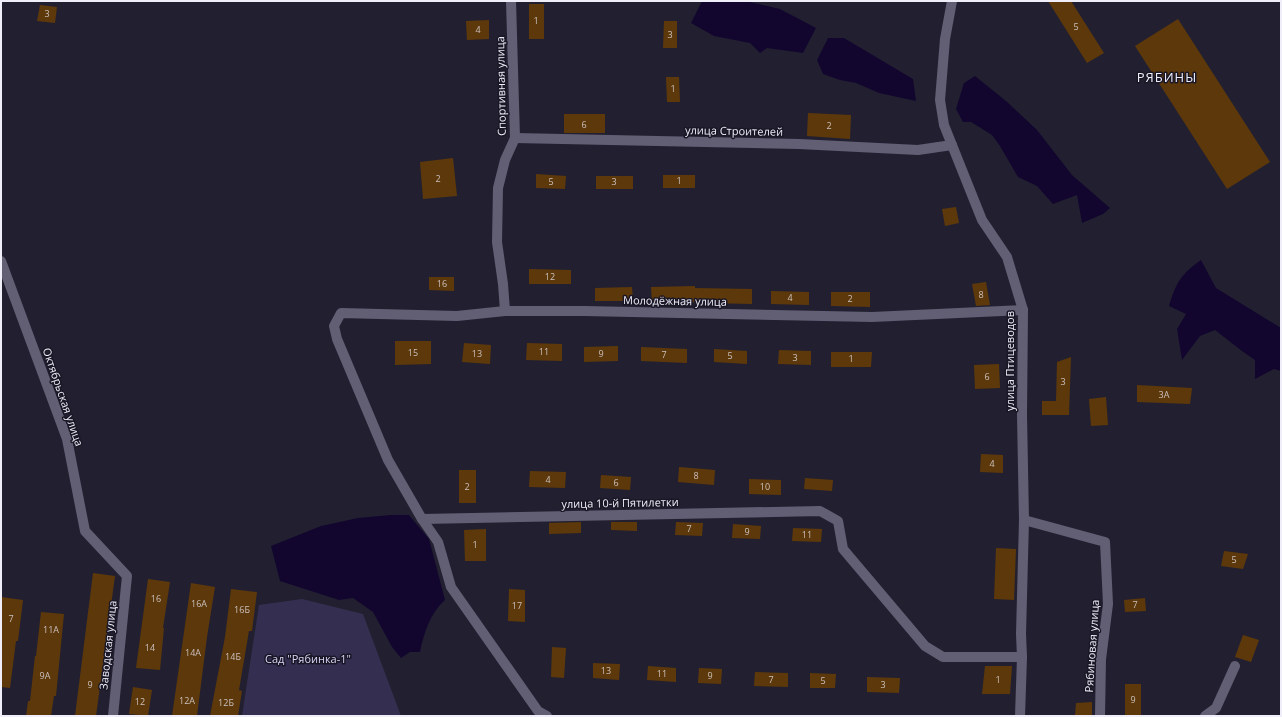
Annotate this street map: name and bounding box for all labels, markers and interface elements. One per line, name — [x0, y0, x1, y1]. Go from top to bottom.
house number: 3 — [44, 7, 50, 20]
house number: 1 — [533, 14, 539, 27]
house number: 5 — [1073, 20, 1079, 33]
house number: 4 — [475, 23, 481, 36]
house number: 3 — [667, 28, 673, 41]
street label: Спортивная улица — [492, 36, 509, 136]
district label: РЯБИНЫ — [1137, 68, 1197, 86]
house number: 1 — [670, 82, 676, 95]
house number: 6 — [581, 118, 587, 131]
house number: 2 — [826, 119, 832, 132]
street label: улица Строителей — [685, 122, 783, 139]
house number: 2 — [435, 172, 441, 185]
house number: 1 — [676, 174, 682, 187]
house number: 5 — [548, 175, 554, 188]
house number: 3 — [611, 175, 617, 188]
house number: 12 — [545, 270, 555, 283]
house number: 16 — [437, 277, 447, 290]
house number: 8 — [978, 288, 984, 301]
house number: 4 — [787, 291, 793, 304]
street label: Молодёжная улица — [623, 292, 727, 309]
house number: 2 — [847, 292, 853, 305]
street label: улица Птицеводов — [1002, 311, 1017, 411]
house number: 11 — [539, 345, 549, 358]
street label: Октябрьская улица — [40, 346, 87, 448]
house number: 15 — [408, 346, 418, 359]
house number: 13 — [472, 347, 482, 360]
house number: 9 — [598, 347, 604, 360]
house number: 7 — [661, 348, 667, 361]
house number: 5 — [727, 349, 733, 362]
house number: 3 — [792, 351, 798, 364]
house number: 1 — [848, 352, 854, 365]
house number: 6 — [984, 370, 990, 383]
house number: 3 — [1060, 375, 1066, 388]
house number: 3А — [1159, 388, 1170, 401]
house number: 4 — [989, 457, 995, 470]
house number: 8 — [693, 469, 699, 482]
house number: 4 — [545, 473, 551, 486]
house number: 6 — [613, 476, 619, 489]
house number: 2 — [464, 480, 470, 493]
house number: 10 — [760, 480, 770, 493]
street label: улица 10-й Пятилетки — [561, 494, 679, 511]
house number: 7 — [686, 522, 692, 535]
house number: 9 — [744, 525, 750, 538]
house number: 11 — [802, 528, 812, 541]
house number: 1 — [472, 538, 478, 551]
house number: 5 — [1231, 553, 1237, 566]
house number: 16 — [151, 592, 161, 605]
house number: 16А — [191, 597, 207, 610]
house number: 7 — [1132, 598, 1138, 611]
house number: 17 — [512, 599, 522, 612]
street label: Рябиновая улица — [1081, 599, 1102, 693]
street label: Заводская улица — [95, 600, 120, 690]
house number: 16Б — [234, 603, 250, 616]
house number: 7 — [8, 612, 14, 625]
house number: 11А — [43, 623, 59, 636]
house number: 14 — [145, 641, 155, 654]
house number: 14А — [185, 646, 201, 659]
house number: 14Б — [225, 650, 241, 663]
park label: Сад "Рябинка-1" — [265, 651, 351, 666]
house number: 13 — [601, 664, 611, 677]
house number: 11 — [657, 667, 667, 680]
house number: 9А — [40, 669, 51, 682]
house number: 9 — [707, 669, 713, 682]
house number: 7 — [768, 673, 774, 686]
house number: 1 — [995, 673, 1001, 686]
house number: 5 — [820, 674, 826, 687]
house number: 9 — [87, 678, 93, 691]
house number: 3 — [880, 678, 886, 691]
house number: 9 — [1130, 693, 1136, 706]
house number: 12А — [179, 694, 195, 707]
house number: 12 — [135, 695, 145, 708]
house number: 12Б — [218, 696, 234, 709]

